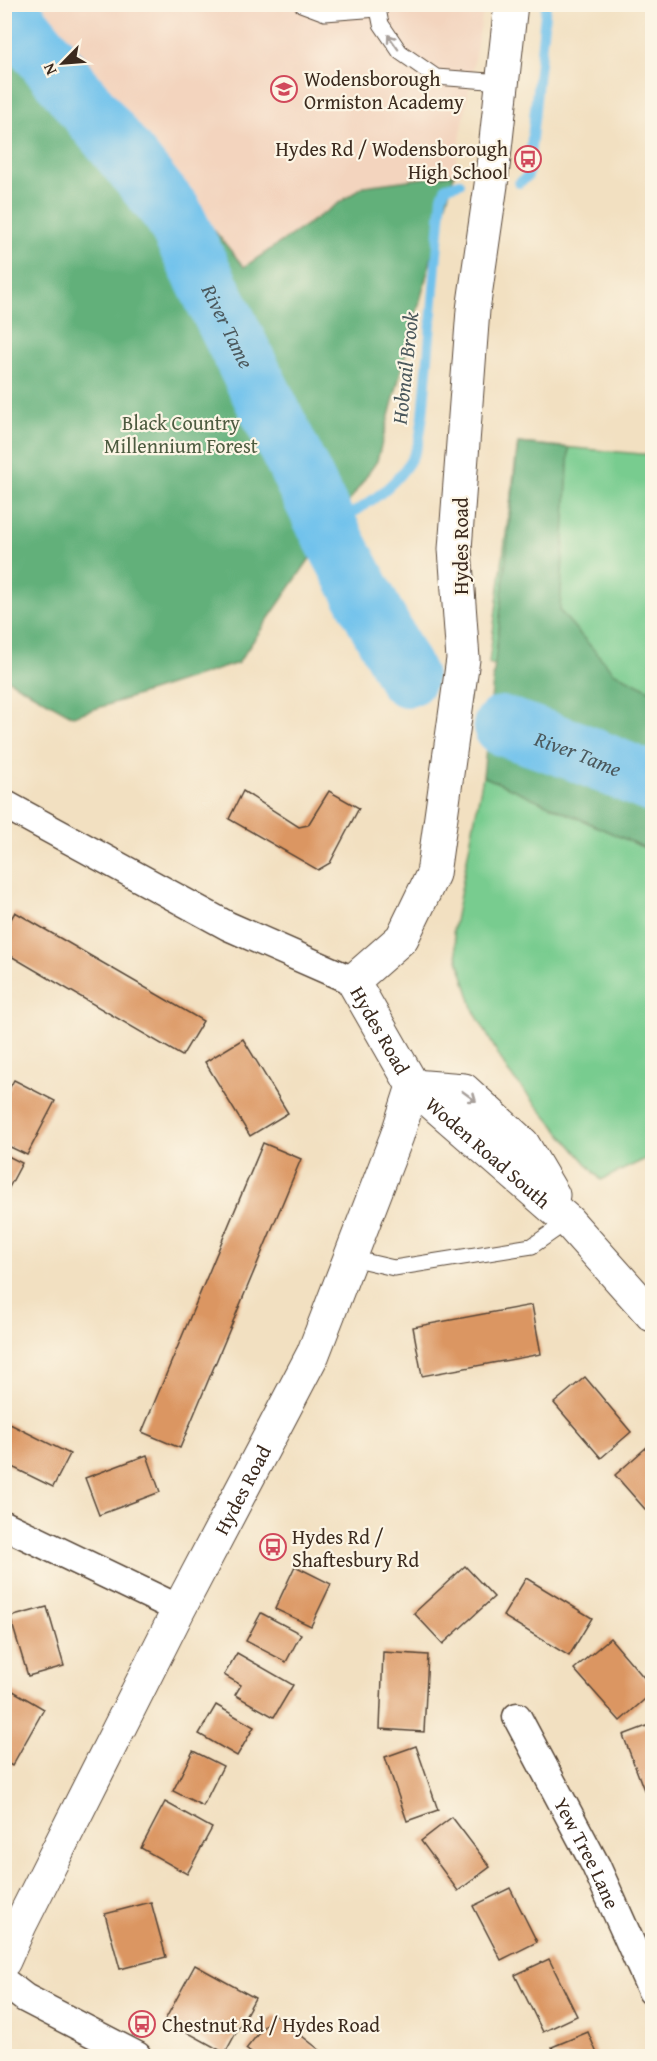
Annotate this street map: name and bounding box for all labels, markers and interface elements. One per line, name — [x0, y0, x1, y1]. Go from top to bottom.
north arrow — [33, 33, 93, 93]
one-way arrow — [387, 34, 399, 50]
text: N — [36, 59, 63, 79]
place label: Wodensborough Ormiston Academy — [304, 64, 464, 116]
school or university icon: Wodensborough Ormiston Academy — [269, 74, 299, 104]
place label: Hydes Rd / Wodensborough High School — [276, 134, 508, 186]
bus stop icon: Hydes Rd / Wodensborough High School — [513, 144, 543, 174]
water label: River Tame — [194, 278, 262, 374]
water label: Hobnail Brook — [384, 310, 426, 427]
park label: Black Country Millennium Forest — [104, 408, 258, 460]
street label: Hydes Road — [446, 497, 475, 595]
water label: River Tame — [530, 722, 626, 784]
street label: Hydes Road — [344, 980, 418, 1080]
street label: Woden Road South — [420, 1089, 558, 1215]
one-way arrow — [460, 1090, 476, 1102]
street label: Hydes Road — [206, 1439, 277, 1540]
place label: Hydes Rd / Shaftesbury Rd — [292, 1522, 420, 1574]
bus stop icon: Hydes Rd / Shaftesbury Rd — [258, 1532, 288, 1562]
street label: Yew Tree Lane — [548, 1792, 628, 1913]
bus stop icon: Chestnut Rd / Hydes Road — [127, 2009, 157, 2039]
place label: Chestnut Rd / Hydes Road — [162, 2010, 380, 2039]

